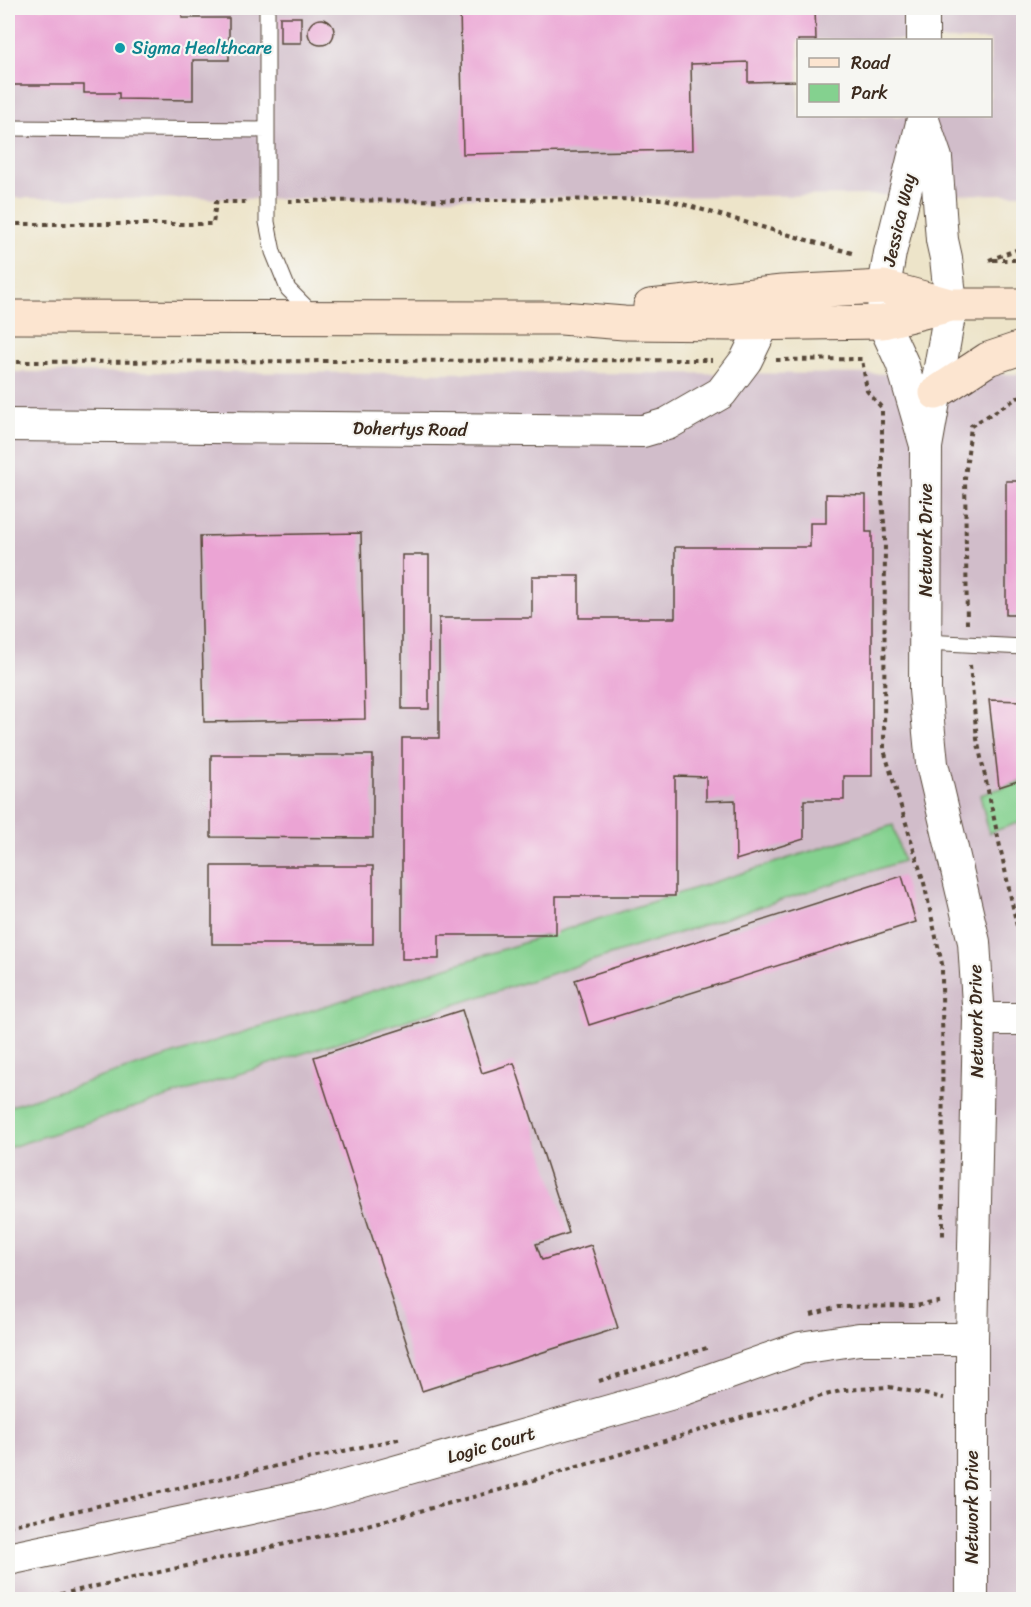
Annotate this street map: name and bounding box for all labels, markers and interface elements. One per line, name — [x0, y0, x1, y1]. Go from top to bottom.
place label: Sigma Healthcare — [132, 32, 272, 64]
legend — [797, 39, 992, 117]
marker: Sigma Healthcare — [113, 41, 127, 55]
text: Road — [851, 47, 891, 79]
text: Park — [851, 77, 888, 109]
street label: Jessica Way — [873, 170, 925, 270]
street label: Dohertys Road — [353, 412, 469, 446]
street label: Network Drive — [910, 483, 942, 597]
street label: Network Drive — [959, 964, 993, 1078]
street label: Logic Court — [443, 1417, 539, 1473]
street label: Network Drive — [956, 1450, 988, 1564]

